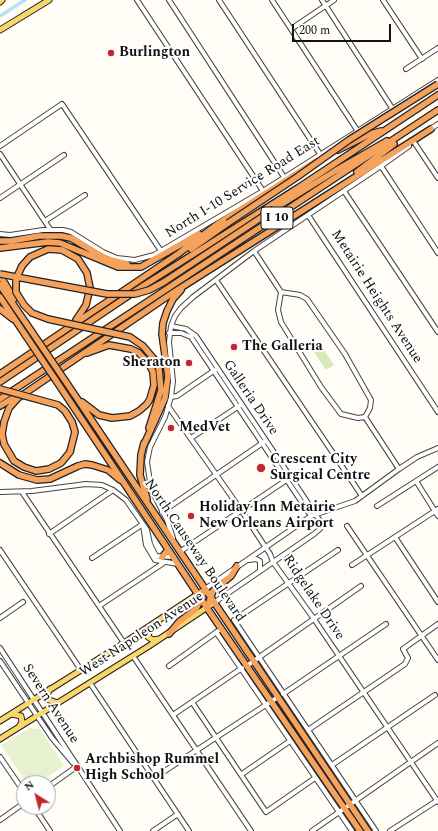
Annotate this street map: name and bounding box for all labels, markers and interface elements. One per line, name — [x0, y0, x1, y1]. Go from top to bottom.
scale bar — [294, 16, 393, 42]
text: 200 m — [299, 21, 330, 40]
place label: Burlington — [119, 45, 190, 61]
marker: Burlington — [106, 48, 116, 58]
street label: North I-10 Service Road East — [163, 133, 323, 243]
road number: I 10 — [261, 207, 293, 229]
street label: Metairie Heights Avenue — [327, 227, 425, 367]
place label: The Galleria — [242, 339, 323, 355]
marker: The Galleria — [229, 342, 239, 352]
place label: Sheraton — [123, 355, 181, 371]
street label: Galleria Drive — [219, 357, 281, 439]
marker: Sheraton — [184, 358, 194, 368]
place label: MedVet — [179, 420, 230, 436]
marker: MedVet — [166, 423, 176, 433]
place label: Crescent City Surgical Centre — [270, 452, 370, 484]
marker: Crescent City Surgical Centre — [255, 462, 267, 474]
street label: North Causeway Boulevard — [140, 476, 248, 626]
place label: Holiday Inn Metairie New Orleans Airport — [199, 500, 335, 532]
marker: Holiday Inn Metairie New Orleans Airport — [186, 511, 196, 521]
street label: Ridgelake Drive — [278, 552, 348, 644]
street label: West Napoleon Avenue — [77, 589, 207, 681]
street label: Severn Avenue — [18, 661, 82, 747]
place label: Archbishop Rummel High School — [85, 752, 219, 784]
marker: Archbishop Rummel High School — [72, 763, 82, 773]
north arrow — [16, 775, 56, 815]
text: N — [21, 776, 38, 795]

